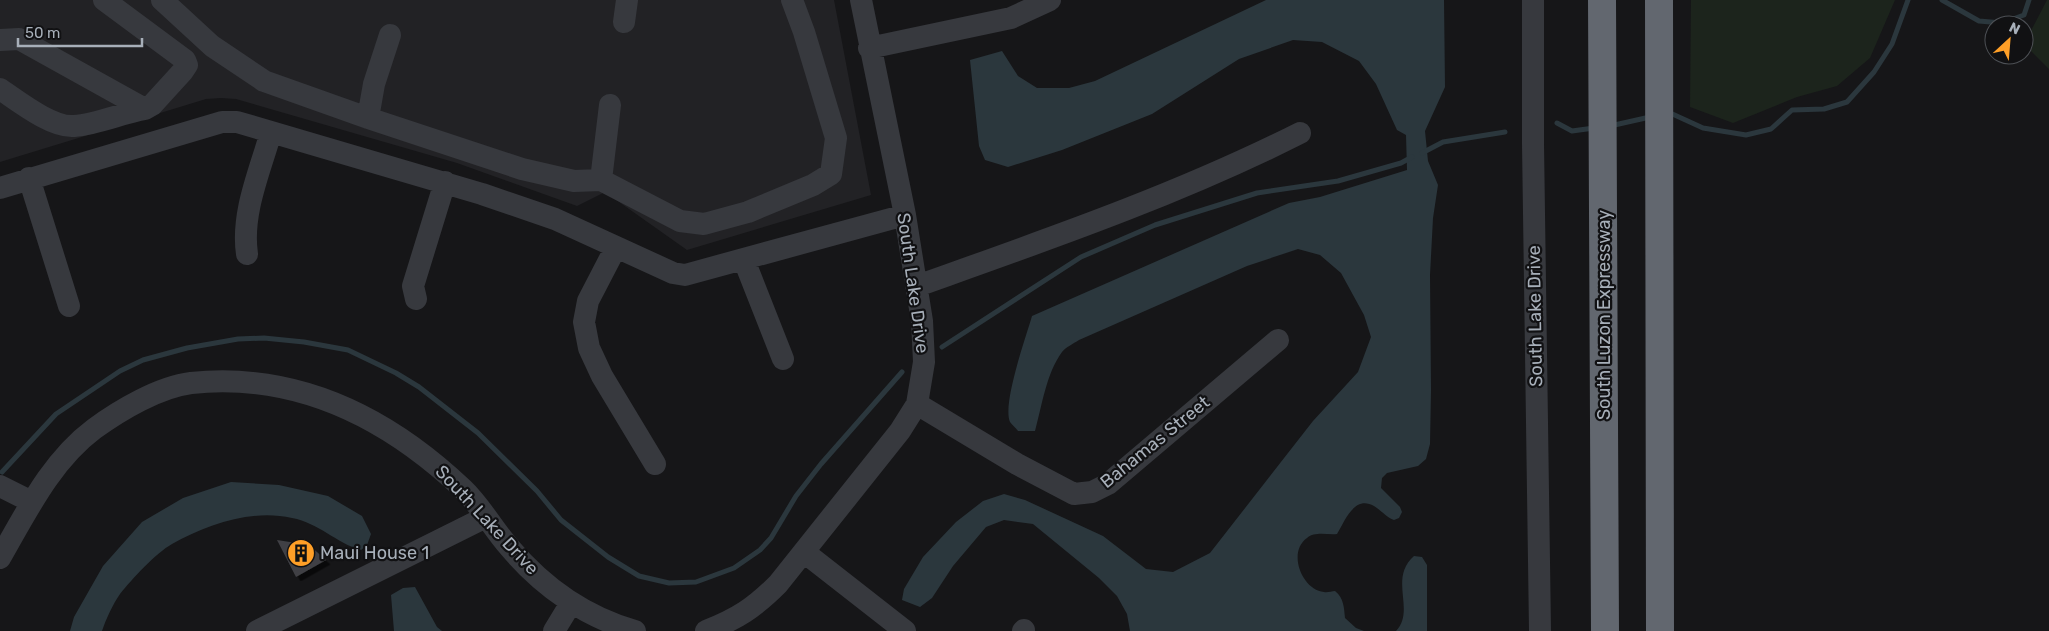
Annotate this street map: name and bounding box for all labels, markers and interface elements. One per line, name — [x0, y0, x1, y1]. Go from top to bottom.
scale bar — [18, 15, 141, 47]
north arrow — [1984, 15, 2034, 65]
text: N — [2006, 19, 2023, 39]
text: 50 m — [25, 24, 60, 42]
street label: South Luzon Expressway — [1593, 210, 1615, 420]
street label: South Lake Drive — [892, 211, 934, 355]
street label: South Lake Drive — [1523, 245, 1547, 387]
street label: Bahamas Street — [1096, 391, 1214, 493]
street label: South Lake Drive — [431, 461, 543, 579]
building icon: Maui House 1 — [286, 538, 316, 568]
place label: Maui House 1 — [320, 542, 429, 564]

